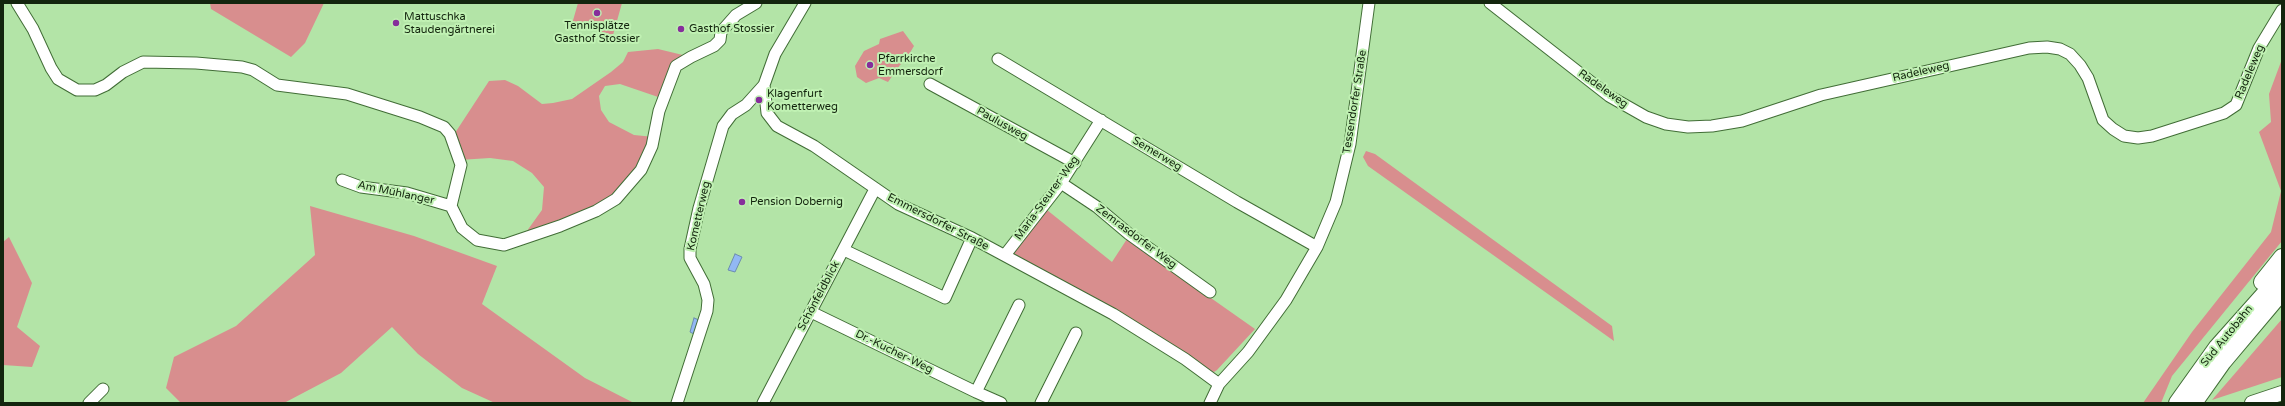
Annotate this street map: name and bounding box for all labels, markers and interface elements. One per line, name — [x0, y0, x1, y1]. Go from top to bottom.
marker: Tennisplätze Gasthof Stossier — [592, 8, 602, 18]
place label: Mattuschka Staudengärtnerei — [404, 10, 495, 36]
marker: Mattuschka Staudengärtnerei — [391, 18, 401, 28]
place label: Tennisplätze Gasthof Stossier — [554, 19, 640, 45]
place label: Gasthof Stossier — [689, 22, 774, 36]
marker: Gasthof Stossier — [676, 24, 686, 34]
street label: Radeleweg — [2233, 43, 2267, 101]
street label: Tessendorfer Straße — [1340, 49, 1370, 155]
place label: Pfarrkirche Emmersdorf — [878, 52, 943, 78]
street label: Radeleweg — [1891, 59, 1951, 85]
marker: Pfarrkirche Emmersdorf — [865, 60, 875, 70]
street label: Radeleweg — [1576, 67, 1630, 111]
place label: Klagenfurt Kometterweg — [767, 87, 838, 113]
marker: Klagenfurt Kometterweg — [754, 95, 764, 105]
street label: Paulusweg — [974, 105, 1030, 143]
street label: Semerweg — [1130, 134, 1184, 174]
street label: Maria-Steurer-Weg — [1012, 153, 1082, 243]
street label: Am Mühlanger — [356, 178, 436, 208]
street label: Kometterweg — [685, 180, 713, 252]
street label: Emmersdorfer Straße — [885, 191, 991, 253]
place label: Pension Dobernig — [750, 195, 843, 209]
marker: Pension Dobernig — [737, 197, 747, 207]
street label: Zemrasdorfer Weg — [1093, 202, 1179, 272]
street label: Schönfeldblick — [795, 259, 843, 333]
street label: Süd Autobahn — [2198, 303, 2256, 369]
street label: Dr.-Kucher-Weg — [853, 327, 935, 377]

